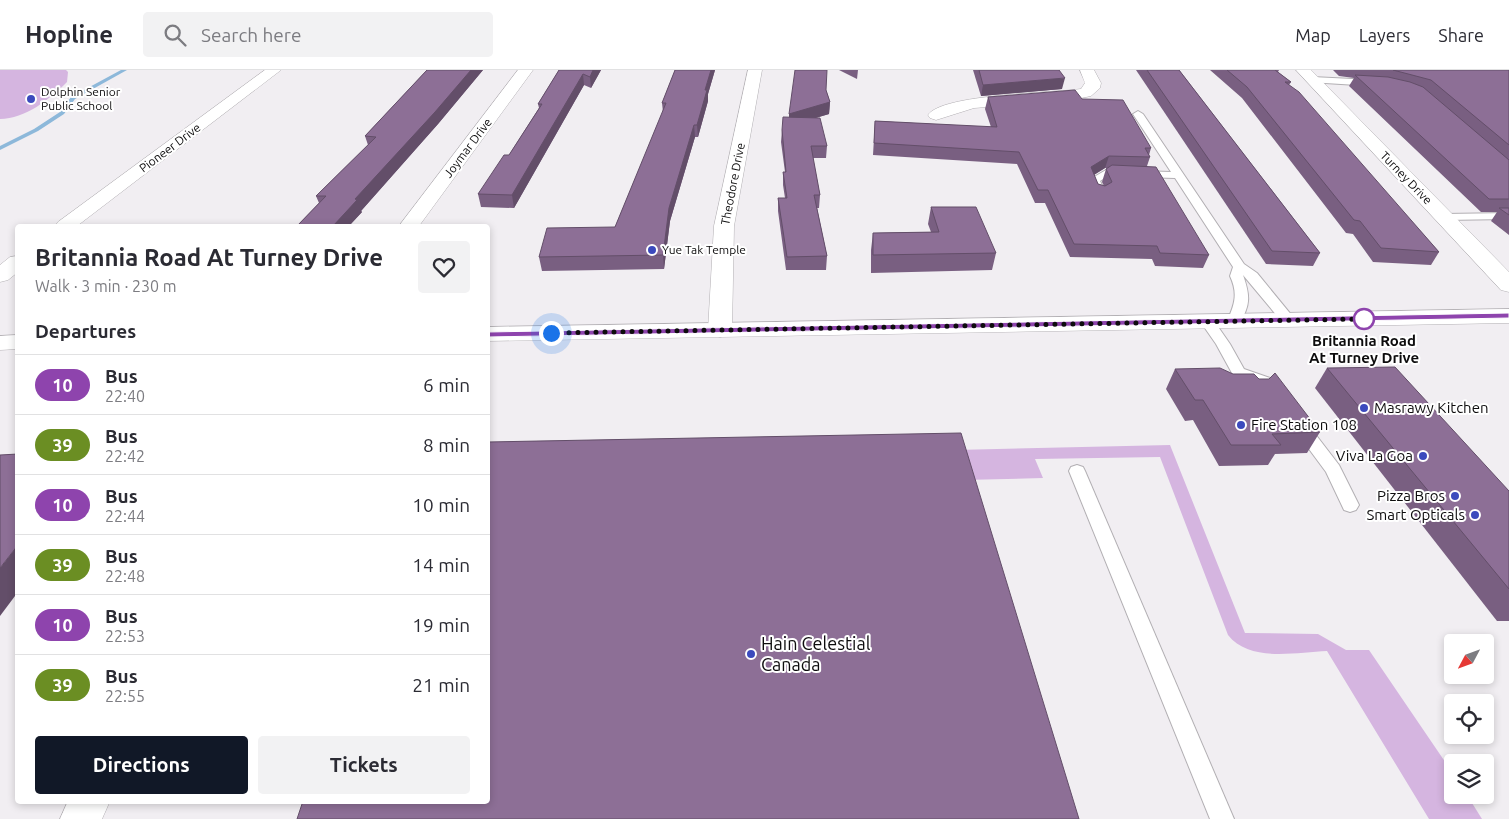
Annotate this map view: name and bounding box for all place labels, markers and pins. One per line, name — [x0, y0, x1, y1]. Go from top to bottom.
place label: Dolphin Senior Public School — [41, 85, 121, 112]
marker: Dolphin Senior Public School — [25, 93, 37, 105]
place label: Yue Tak Temple — [662, 243, 746, 256]
marker: Yue Tak Temple — [646, 244, 658, 256]
marker: Britannia Road At Turney Drive — [1353, 308, 1375, 330]
place label: Britannia Road At Turney Drive — [1309, 332, 1419, 366]
place label: Masrawy Kitchen — [1374, 399, 1489, 416]
marker: Masrawy Kitchen — [1358, 402, 1370, 414]
place label: Fire Station 108 — [1251, 416, 1357, 433]
marker: Fire Station 108 — [1235, 419, 1247, 431]
place label: Viva La Goa — [1336, 447, 1413, 464]
marker: Viva La Goa — [1417, 450, 1429, 462]
place label: Pizza Bros — [1377, 487, 1445, 504]
marker: Pizza Bros — [1449, 490, 1461, 502]
place label: Smart Opticals — [1366, 506, 1465, 523]
marker: Smart Opticals — [1469, 509, 1481, 521]
place label: Hain Celestial Canada — [761, 633, 871, 674]
marker: Hain Celestial Canada — [745, 648, 757, 660]

